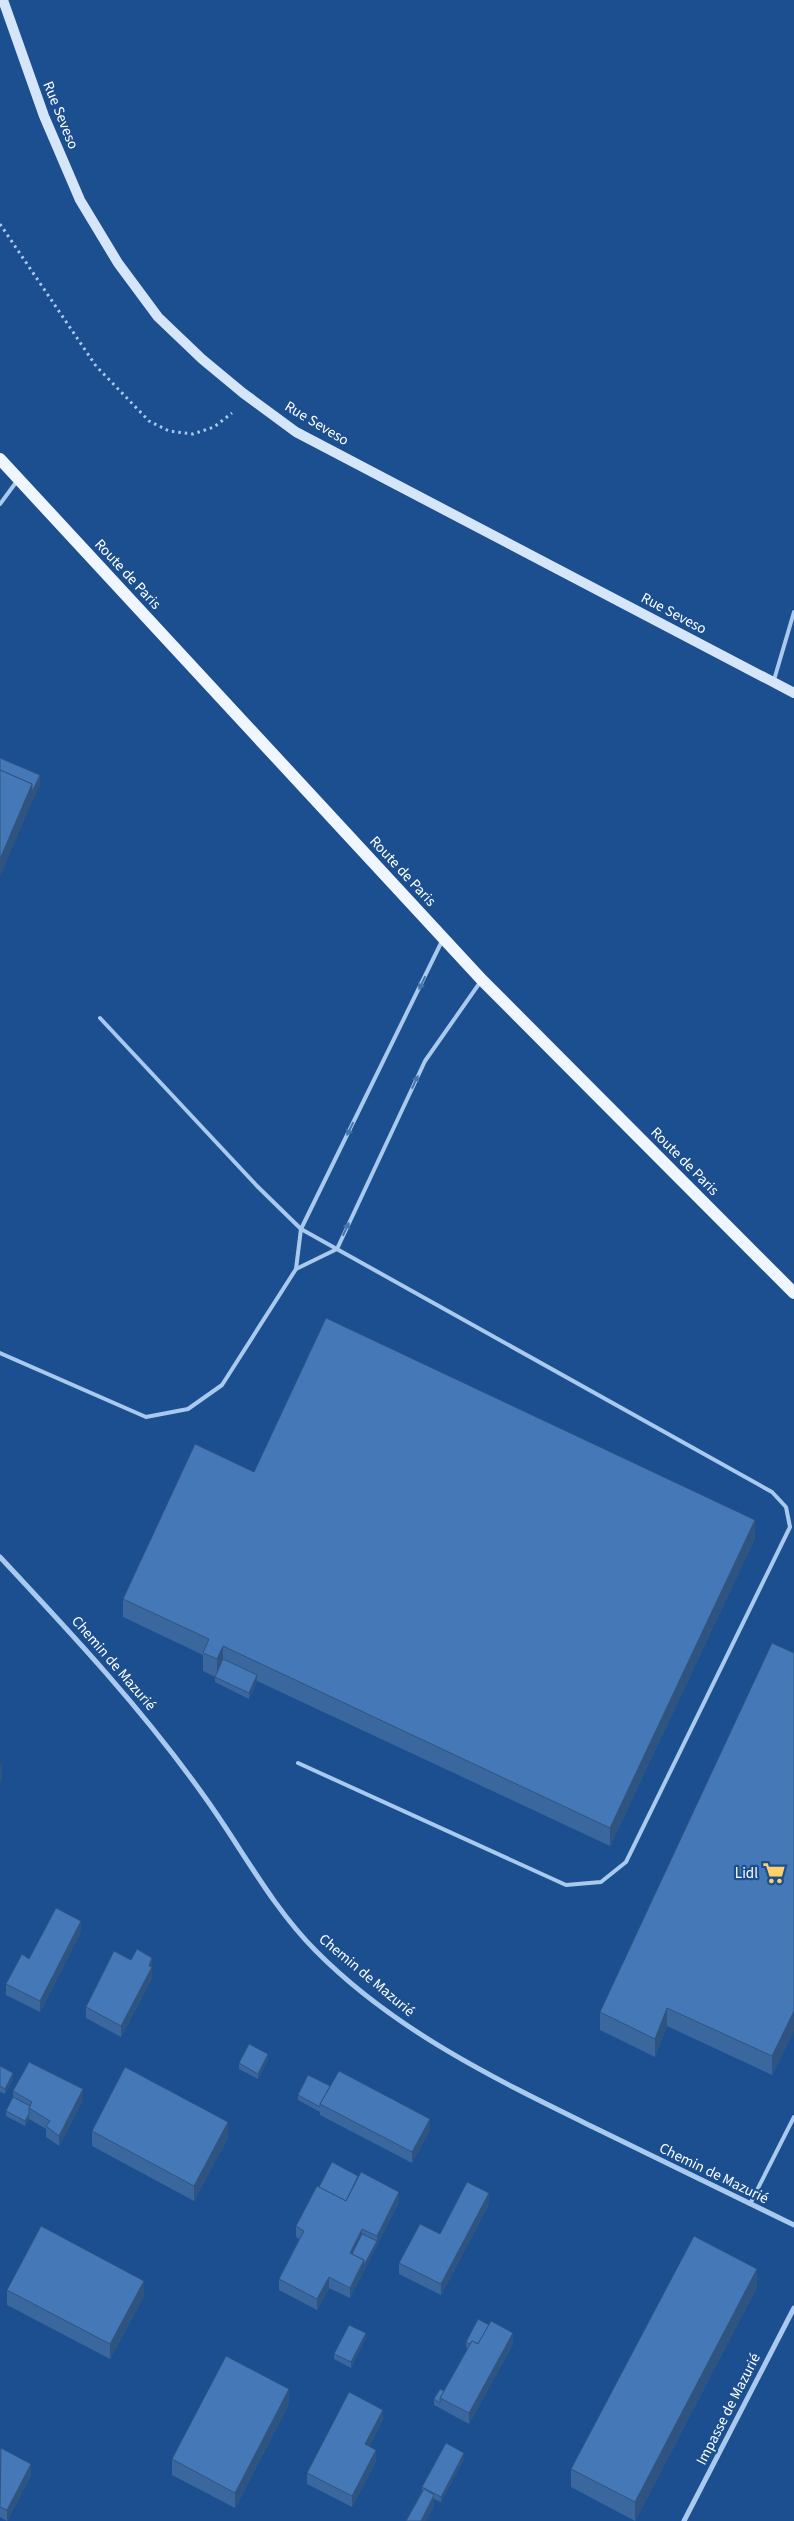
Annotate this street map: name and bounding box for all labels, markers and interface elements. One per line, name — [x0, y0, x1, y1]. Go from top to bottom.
street label: Rue Seveso — [37, 78, 84, 152]
street label: Rue Seveso — [281, 396, 353, 451]
street label: Route de Paris — [89, 535, 166, 614]
street label: Rue Seveso — [637, 587, 710, 639]
street label: Route de Paris — [364, 832, 441, 911]
one-way arrow — [417, 975, 426, 990]
one-way arrow — [411, 1075, 419, 1090]
one-way arrow — [346, 1121, 354, 1136]
street label: Route de Paris — [646, 1122, 724, 1200]
one-way arrow — [341, 1222, 350, 1237]
street label: Chemin de Mazurié — [67, 1611, 161, 1715]
supermarket icon: Lidl — [761, 1860, 787, 1886]
place label: Lidl — [735, 1863, 758, 1884]
street label: Chemin de Mazurié — [314, 1929, 419, 2022]
street label: Chemin de Mazurié — [655, 2138, 772, 2209]
street label: Impasse de Mazurié — [691, 2350, 766, 2469]

